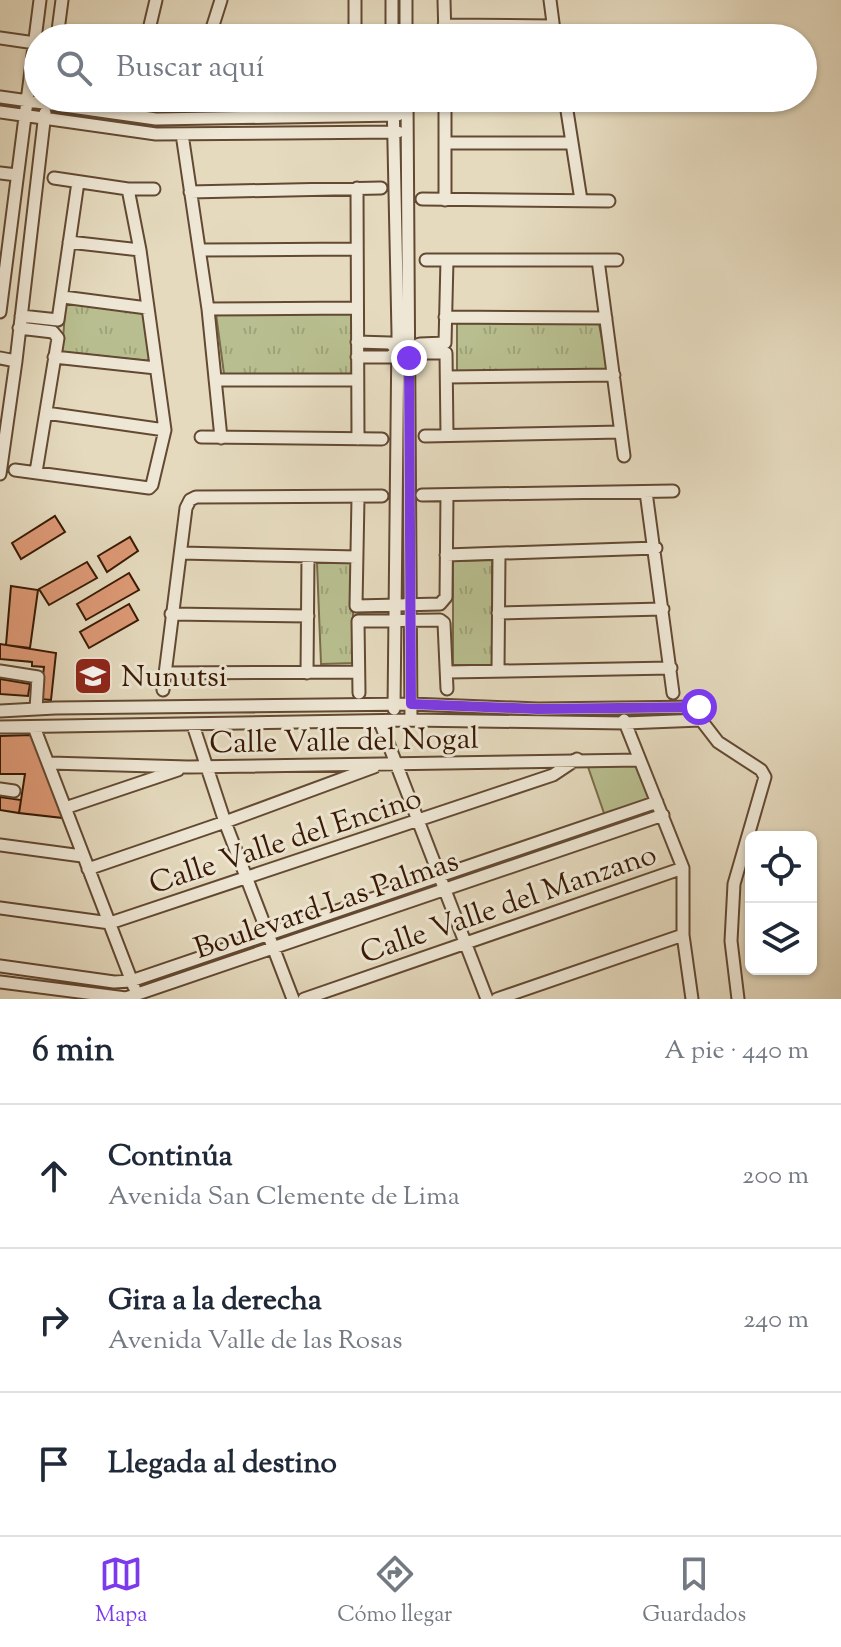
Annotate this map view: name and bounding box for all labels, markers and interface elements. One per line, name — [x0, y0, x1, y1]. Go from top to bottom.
search box — [24, 24, 817, 112]
icon: search — [52, 46, 96, 90]
text: Buscar aquí — [116, 47, 264, 90]
route end — [391, 340, 427, 376]
school or university icon: Nunutsi — [72, 655, 114, 697]
place label: Nunutsi — [121, 657, 227, 700]
route start — [681, 689, 717, 725]
street label: Calle Valle del Nogal — [209, 719, 479, 766]
street label: Calle Valle del Encino — [144, 778, 428, 907]
map controls — [745, 831, 817, 975]
button: locate — [745, 831, 817, 903]
street label: Calle Valle del Manzano — [355, 834, 663, 976]
street label: Boulevard Las Palmas — [189, 841, 465, 972]
button: layers — [745, 903, 817, 975]
text: 6 min — [32, 1027, 114, 1076]
text: A pie · 440 m — [664, 1033, 809, 1070]
text: Continúa — [108, 1136, 233, 1179]
icon: ahead — [32, 1154, 76, 1198]
text: 200 m — [742, 1158, 809, 1195]
text: Avenida San Clemente de Lima — [108, 1179, 460, 1216]
text: Gira a la derecha — [108, 1280, 322, 1323]
icon: right — [32, 1298, 76, 1342]
text: 240 m — [743, 1302, 809, 1339]
text: Avenida Valle de las Rosas — [108, 1323, 402, 1360]
icon: arrive — [32, 1442, 76, 1486]
text: Llegada al destino — [108, 1443, 337, 1486]
tab: Mapa — [95, 1552, 147, 1632]
tab: Cómo llegar — [337, 1552, 452, 1632]
tab: Guardados — [642, 1552, 746, 1632]

